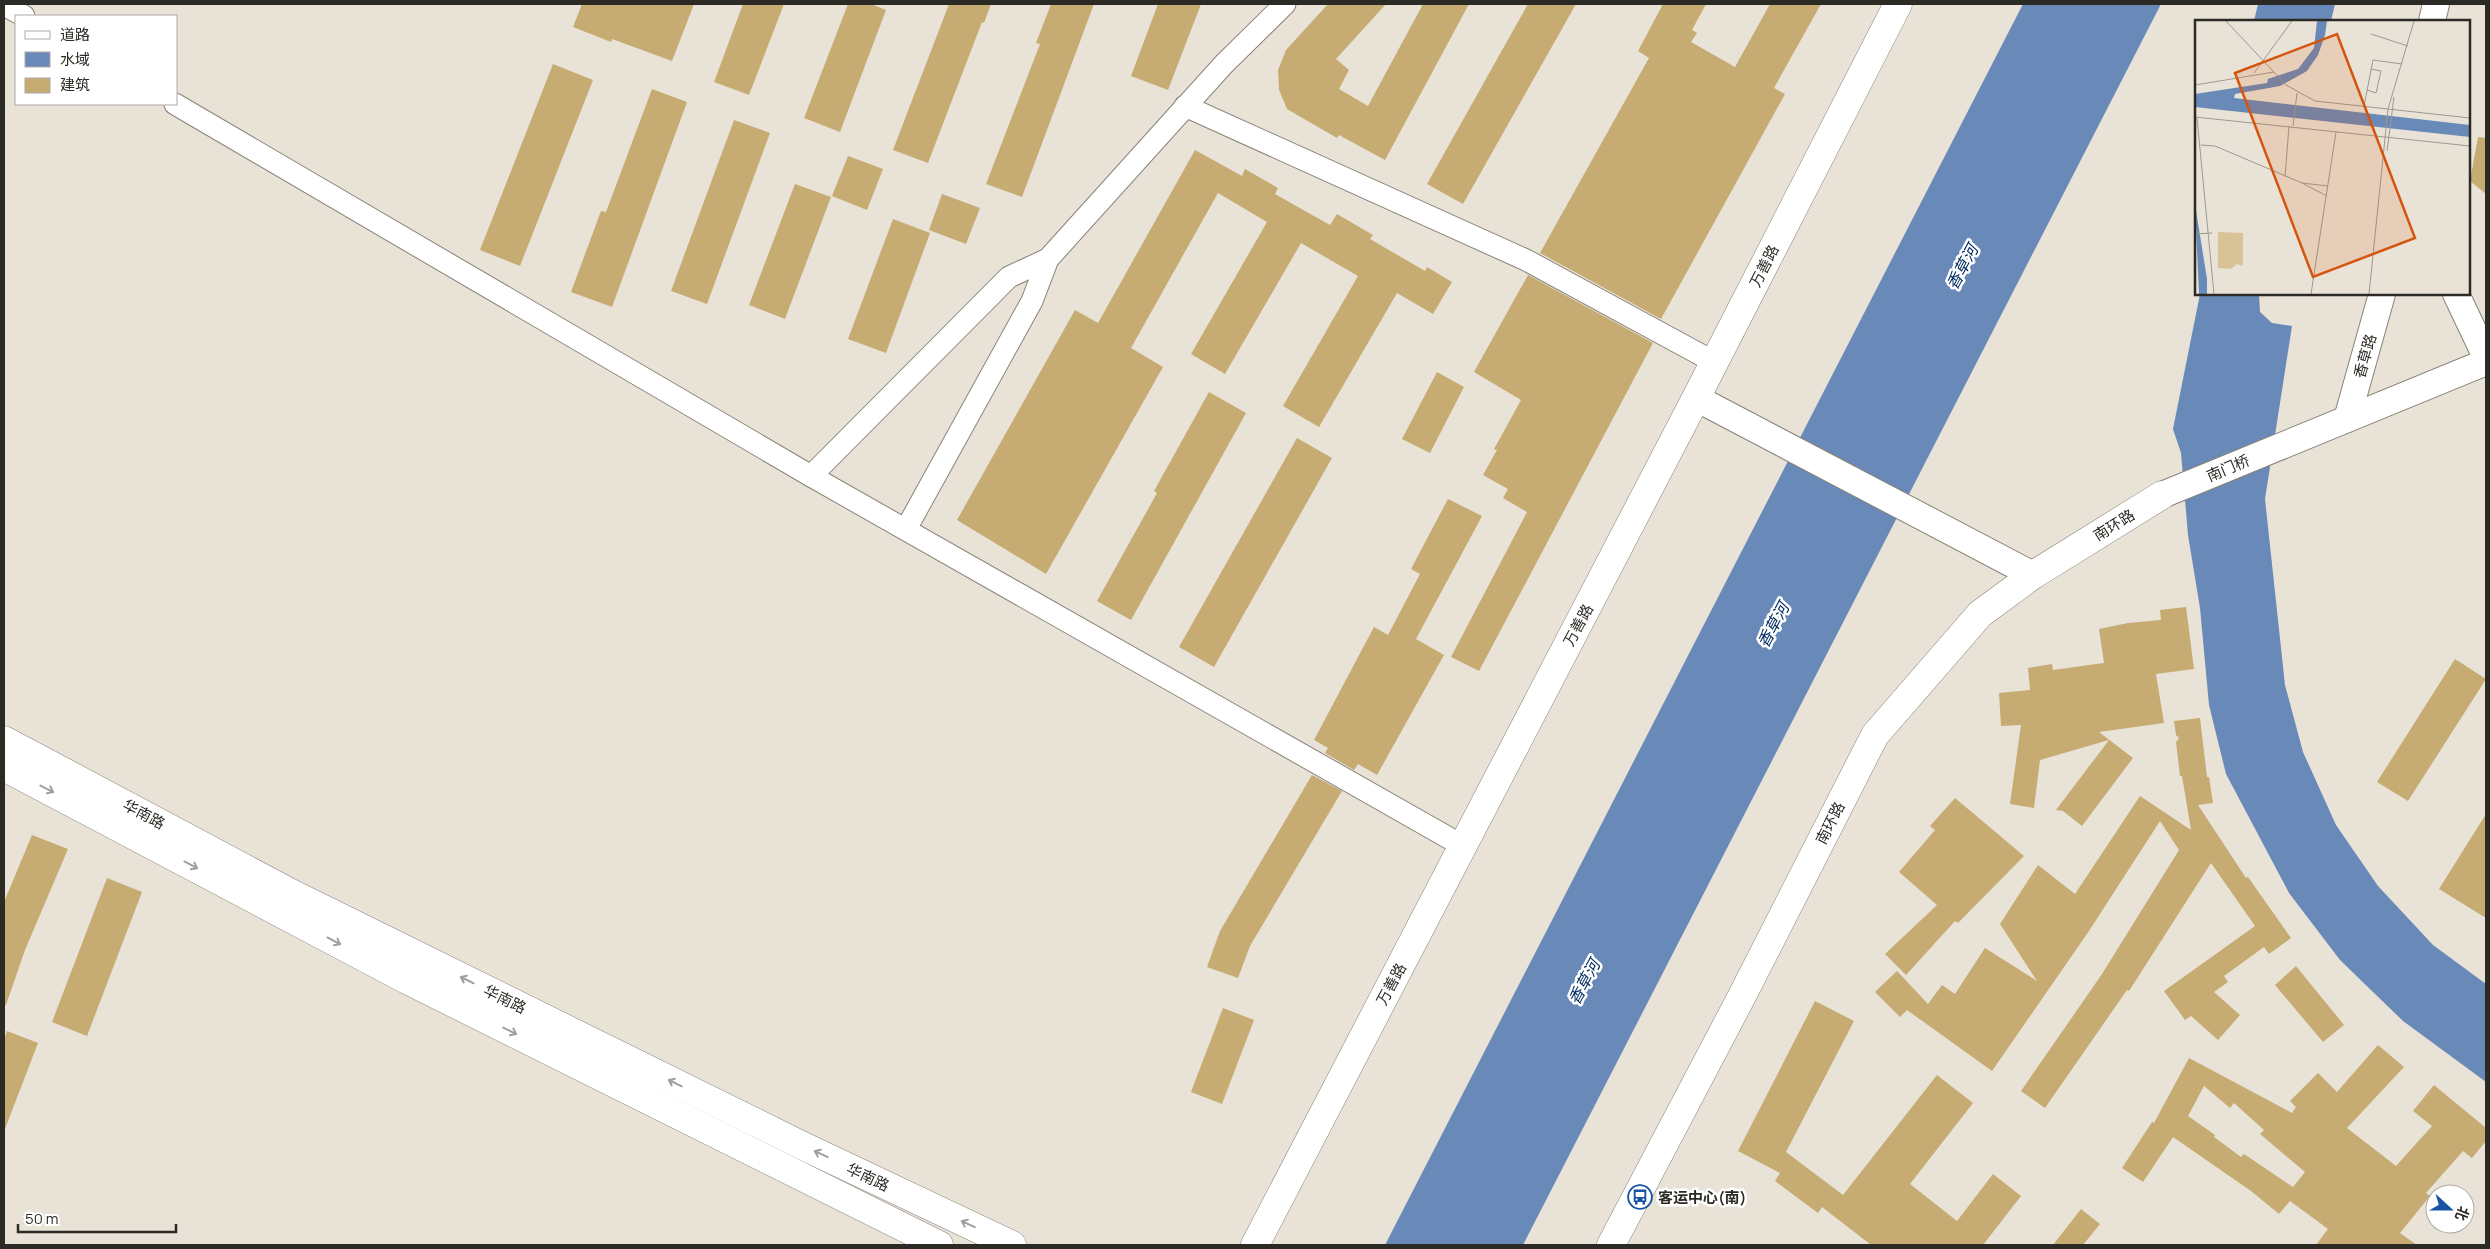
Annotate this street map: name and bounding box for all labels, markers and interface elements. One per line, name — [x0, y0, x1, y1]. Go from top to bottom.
legend — [15, 15, 178, 105]
inset map — [2195, 20, 2470, 295]
text: 道路 — [60, 24, 90, 45]
text: 水域 — [60, 49, 90, 70]
text: 建筑 — [60, 74, 90, 95]
water label: 香草河 — [1941, 238, 1984, 293]
street label: 万善路 — [1744, 241, 1784, 291]
street label: 香草路 — [2349, 331, 2381, 381]
street label: 南门桥 — [2203, 450, 2253, 486]
street label: 南环路 — [2089, 504, 2139, 546]
water label: 香草河 — [1752, 596, 1795, 651]
street label: 万善路 — [1558, 600, 1598, 650]
one-way arrow — [39, 785, 54, 794]
street label: 华南路 — [119, 794, 169, 834]
street label: 南环路 — [1810, 798, 1850, 848]
one-way arrow — [183, 861, 198, 870]
one-way arrow — [327, 936, 342, 946]
water label: 香草河 — [1563, 953, 1606, 1008]
street label: 万善路 — [1371, 959, 1411, 1009]
one-way arrow — [460, 975, 475, 984]
street label: 华南路 — [480, 980, 530, 1018]
one-way arrow — [502, 1027, 517, 1036]
one-way arrow — [668, 1078, 683, 1087]
one-way arrow — [814, 1149, 829, 1159]
street label: 华南路 — [843, 1158, 893, 1196]
bus stop icon: 客运中心(南) — [1627, 1184, 1653, 1210]
north arrow — [2425, 1184, 2475, 1234]
place label: 客运中心(南) — [1658, 1187, 1747, 1208]
scale bar — [18, 1202, 175, 1234]
text: 北 — [2451, 1204, 2474, 1224]
text: 50 m — [25, 1208, 59, 1229]
one-way arrow — [961, 1219, 976, 1229]

